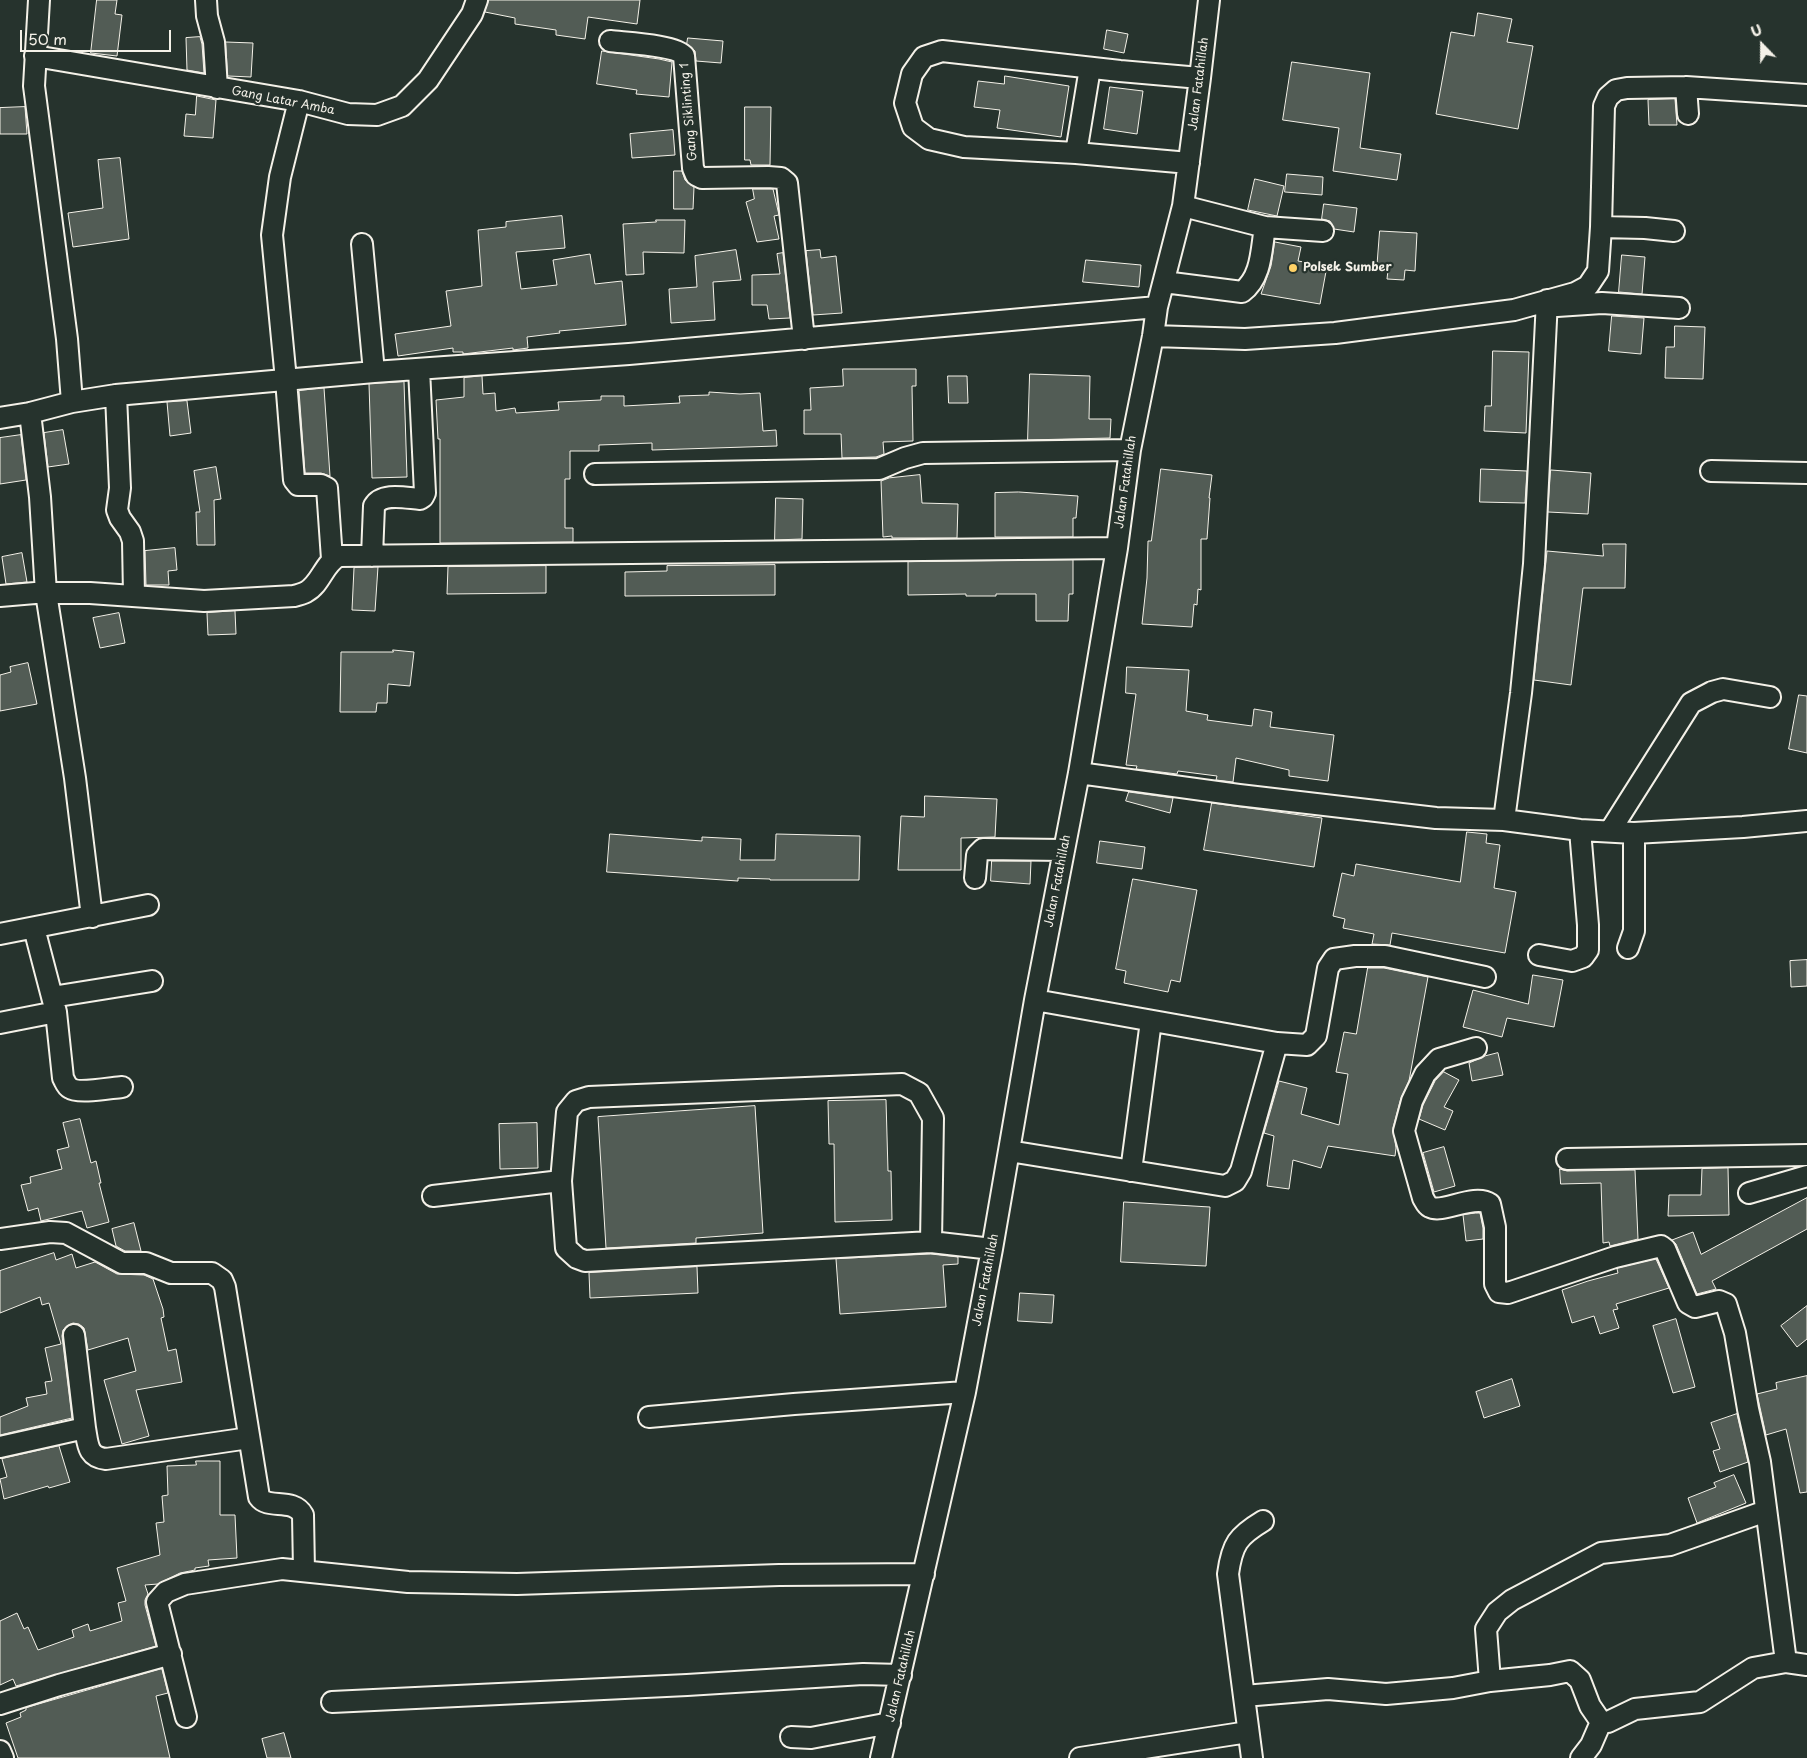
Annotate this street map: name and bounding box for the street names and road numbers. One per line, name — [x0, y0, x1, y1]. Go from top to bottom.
street label: Jalan Fatahillah — [1186, 37, 1212, 131]
street label: Gang Siklinting 1 — [678, 62, 700, 162]
street label: Gang Latar Amba — [230, 84, 336, 118]
street label: Jalan Fatahillah — [1112, 435, 1140, 529]
street label: Jalan Fatahillah — [1042, 834, 1074, 928]
street label: Jalan Fatahillah — [970, 1233, 1002, 1327]
street label: Jalan Fatahillah — [883, 1629, 919, 1723]

